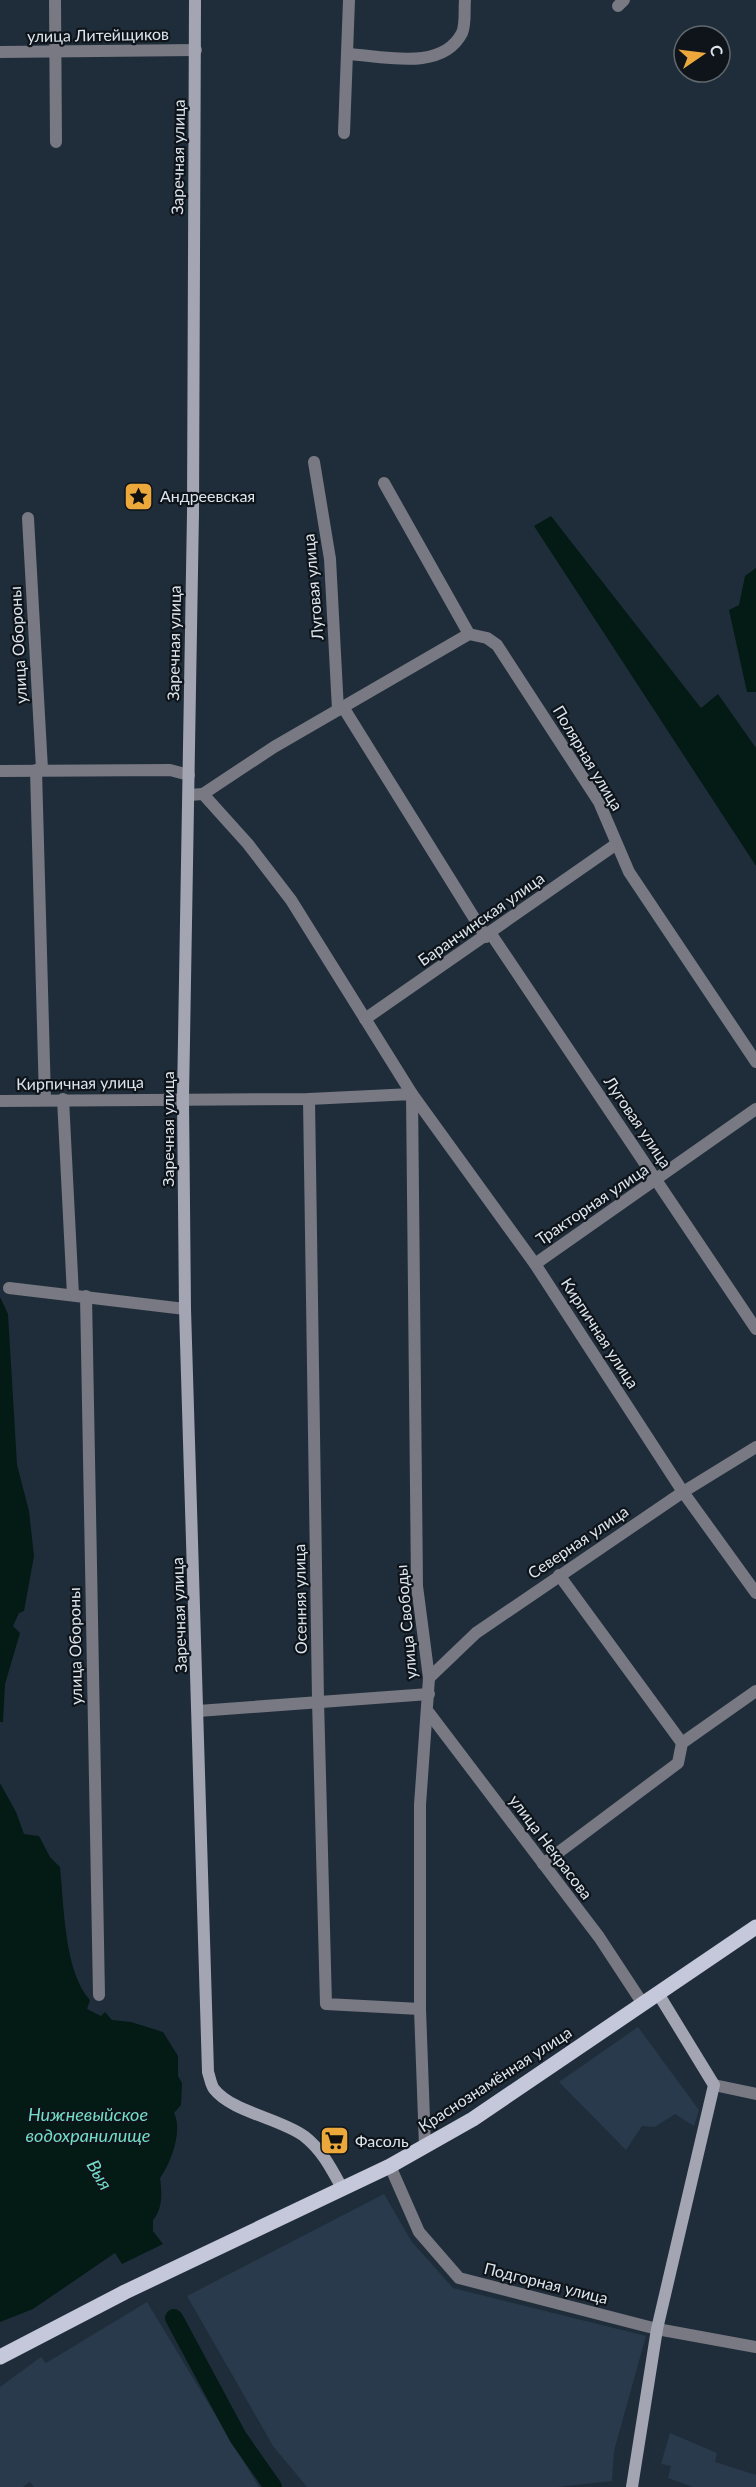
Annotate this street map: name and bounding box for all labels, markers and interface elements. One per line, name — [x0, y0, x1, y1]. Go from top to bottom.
street label: улица Литейщиков — [27, 24, 169, 45]
north arrow — [672, 24, 732, 84]
text: С — [707, 43, 728, 58]
street label: Заречная улица — [167, 99, 188, 215]
place icon: Андреевская — [123, 480, 155, 512]
place label: Андреевская — [160, 486, 255, 505]
street label: Луговая улица — [298, 533, 327, 642]
street label: Заречная улица — [163, 585, 184, 701]
street label: улица Обороны — [5, 586, 30, 704]
street label: Полярная улица — [550, 702, 627, 814]
street label: Баранчинская улица — [414, 868, 548, 969]
street label: Заречная улица — [158, 1071, 177, 1187]
street label: Луговая улица — [600, 1071, 676, 1171]
street label: Кирпичная улица — [16, 1072, 144, 1093]
street label: Тракторная улица — [532, 1159, 651, 1248]
street label: Кирпичная улица — [558, 1274, 643, 1392]
street label: Северная улица — [524, 1501, 632, 1582]
street label: Осенняя улица — [289, 1544, 310, 1654]
street label: Заречная улица — [167, 1557, 190, 1673]
street label: улица Свободы — [391, 1564, 420, 1680]
street label: улица Обороны — [64, 1587, 85, 1705]
street label: улица Некрасова — [506, 1791, 597, 1903]
street label: Краснознамённая улица — [415, 2022, 575, 2135]
water label: Нижневыйское водохранилище — [26, 2103, 150, 2146]
supermarket icon: Фасоль — [318, 2125, 350, 2157]
place label: Фасоль — [355, 2131, 409, 2150]
water label: Выя — [83, 2155, 117, 2194]
street label: Подгорная улица — [482, 2258, 610, 2307]

